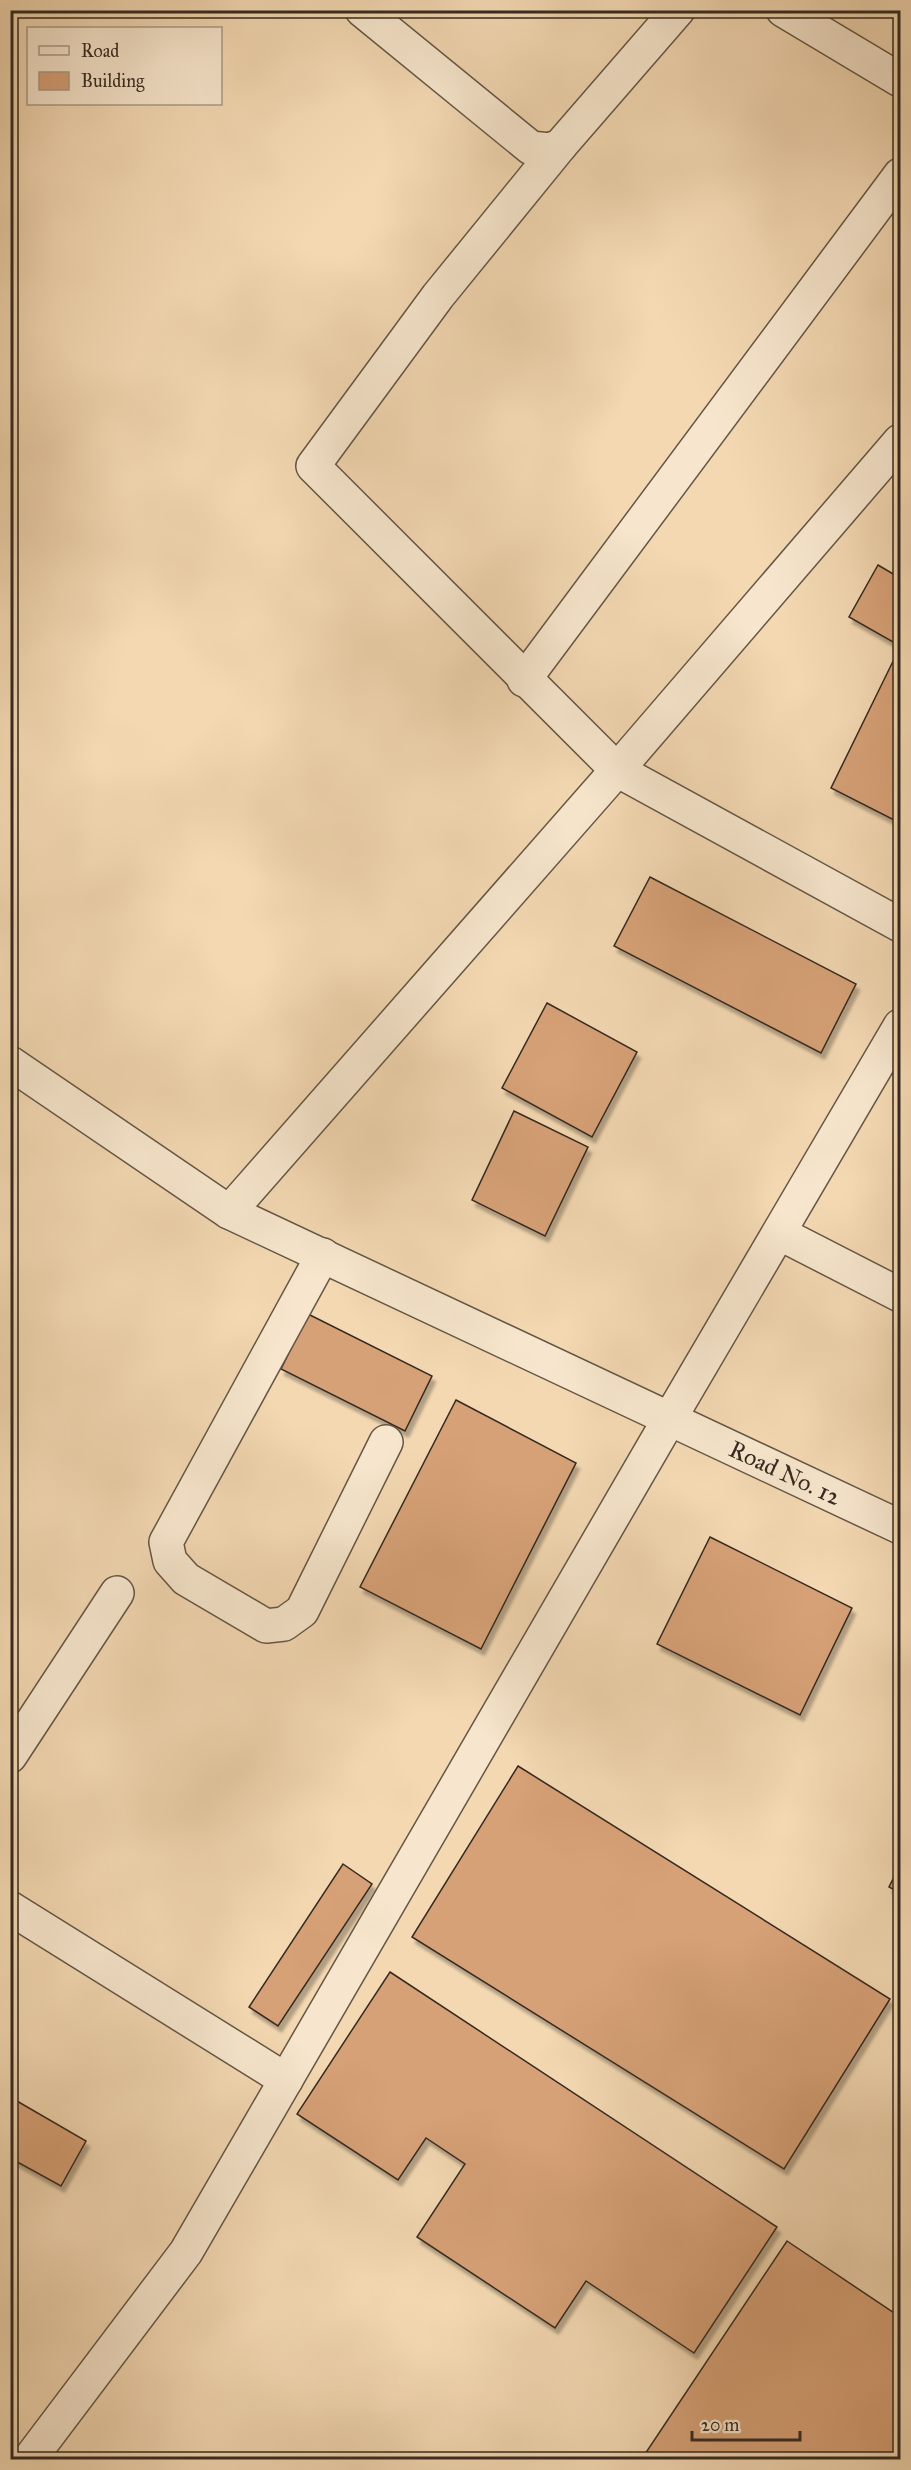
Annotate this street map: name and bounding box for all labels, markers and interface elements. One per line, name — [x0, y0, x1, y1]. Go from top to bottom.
legend — [27, 27, 222, 105]
text: Road — [81, 40, 119, 62]
text: Building — [81, 70, 145, 93]
street label: Road No. 12 — [724, 1434, 846, 1512]
scale bar — [692, 2404, 800, 2442]
text: 20 m — [701, 2414, 739, 2436]

